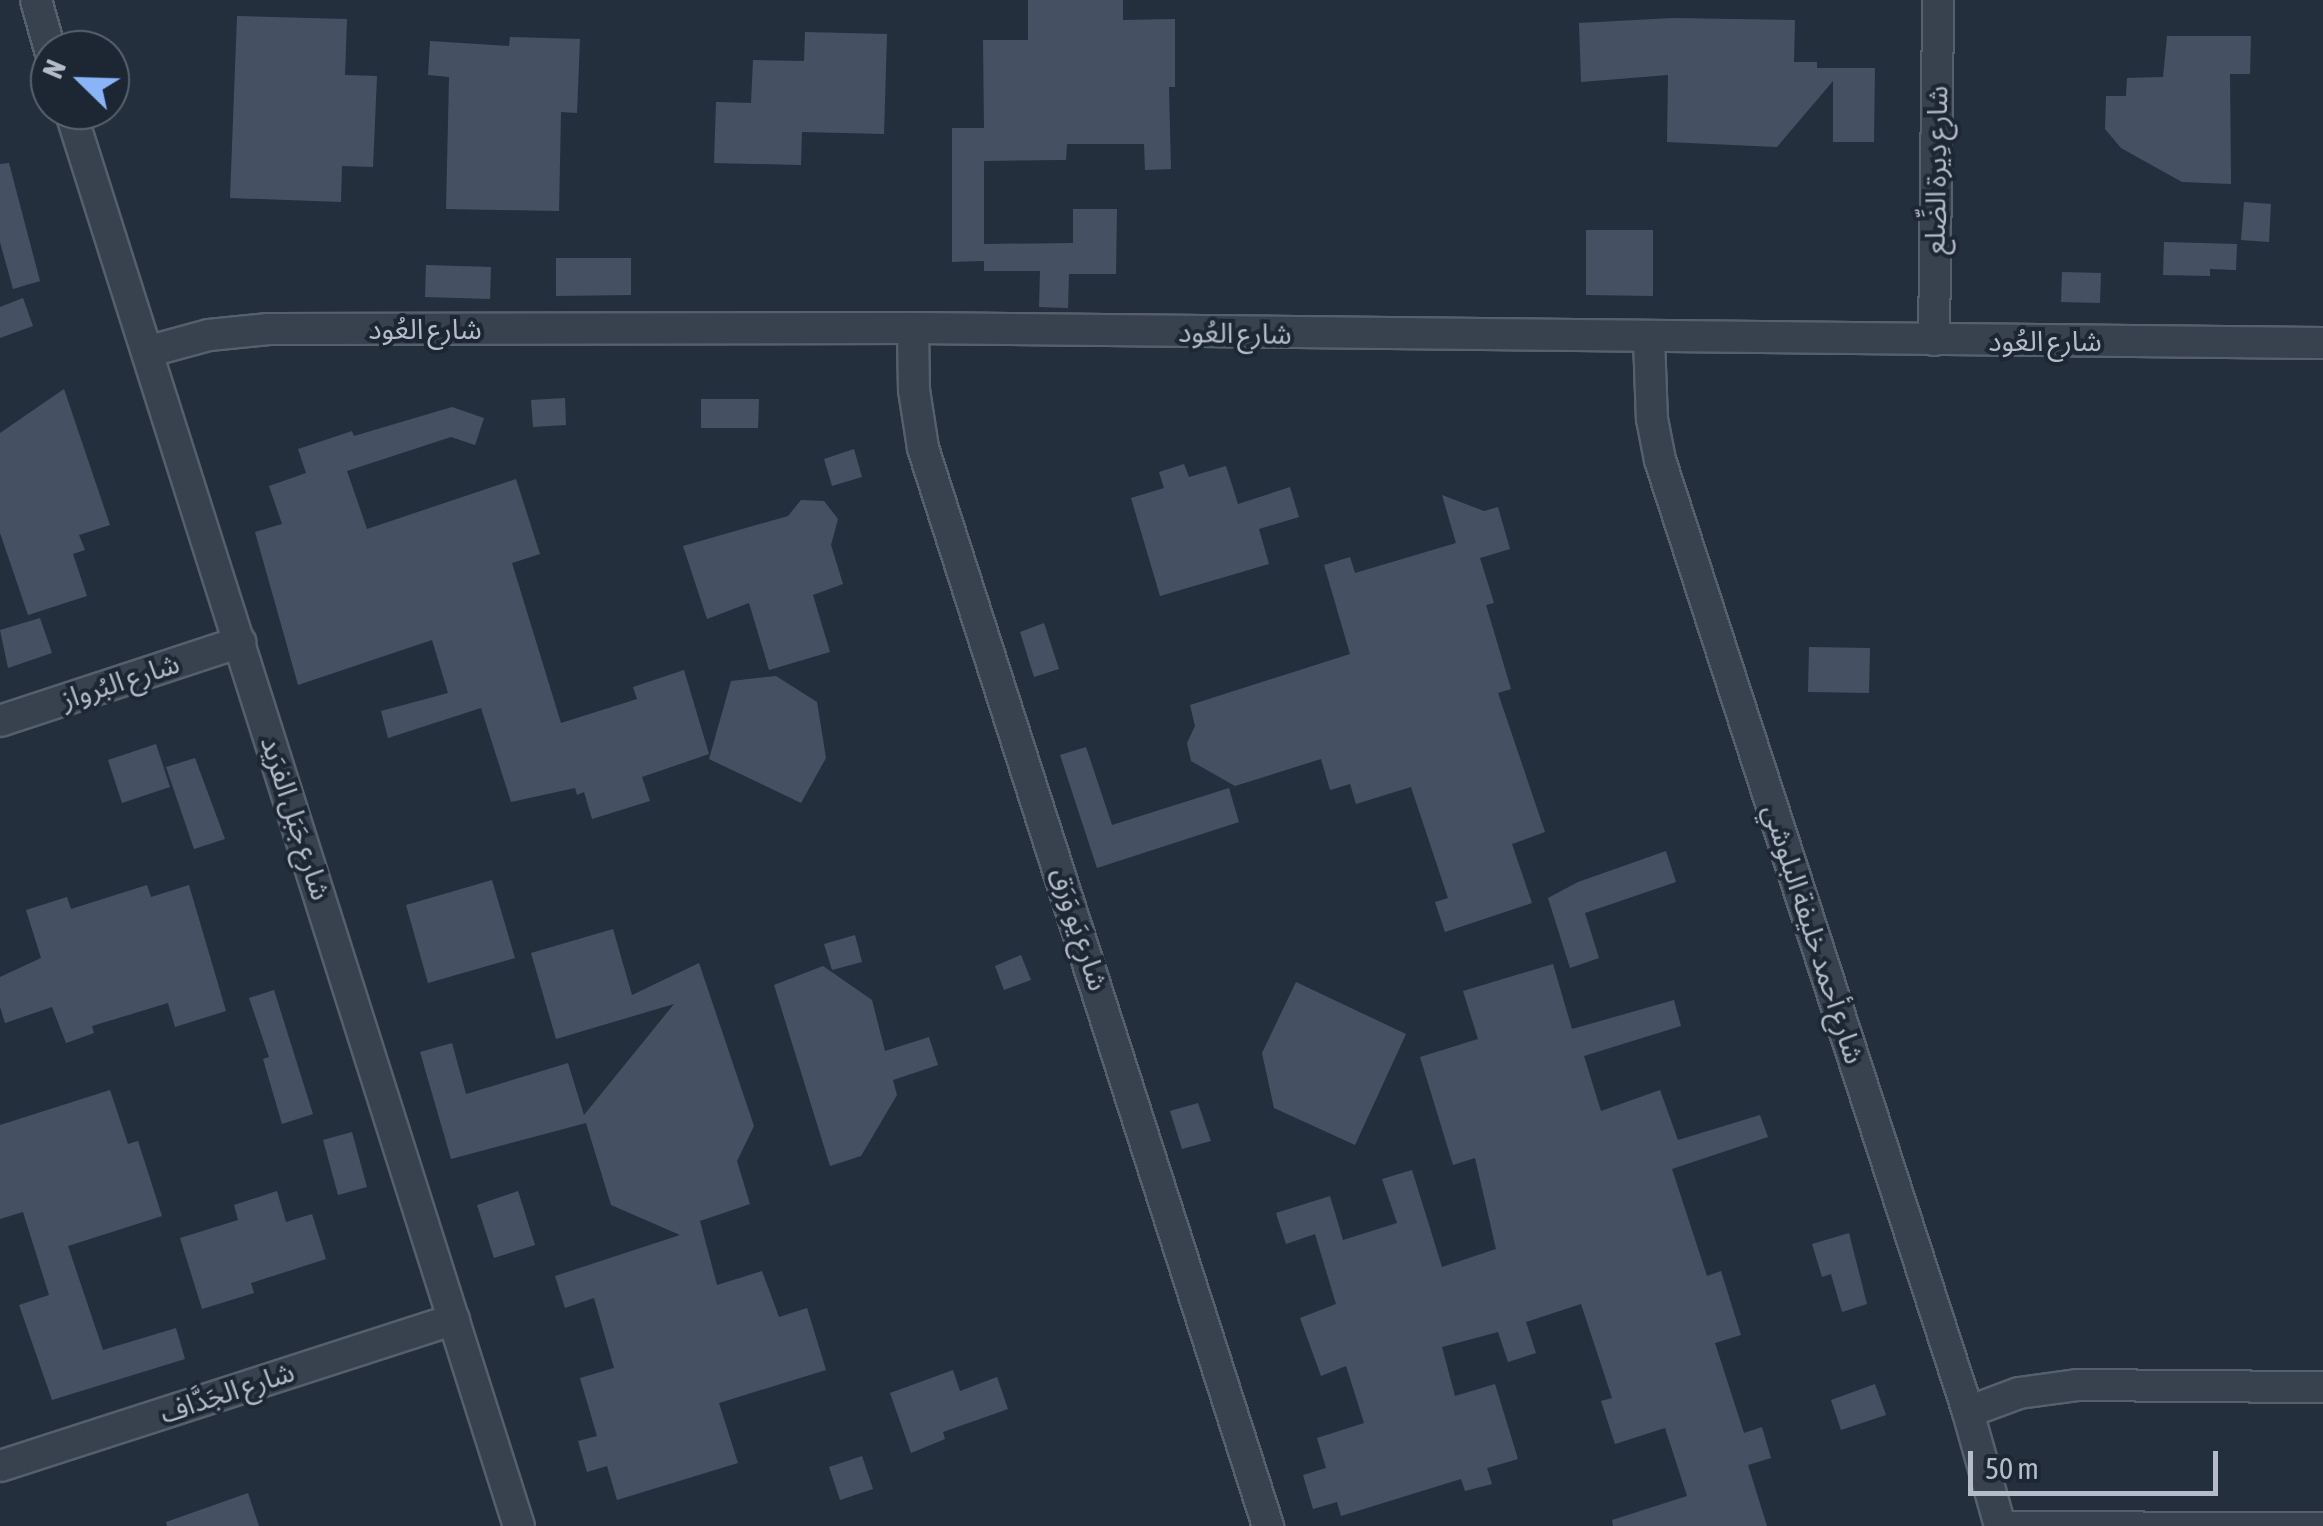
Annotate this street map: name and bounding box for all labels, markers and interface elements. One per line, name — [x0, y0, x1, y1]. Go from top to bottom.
north arrow — [30, 30, 130, 130]
text: N — [36, 55, 72, 83]
street label: شارع دِيرة الضِّلع — [1918, 85, 1954, 255]
street label: شارع العُود — [368, 312, 482, 346]
street label: شارع العُود — [1178, 315, 1292, 351]
street label: شارع العُود — [1988, 324, 2102, 358]
street label: شارع البُرواز — [57, 646, 183, 716]
street label: شارع جَبَل الفرَيد — [254, 732, 338, 904]
street label: شارع أحمد خليفة البلوشي — [1756, 800, 1872, 1068]
street label: شارع يَو وَرَق — [1044, 863, 1116, 995]
street label: شارع الجَدَّاف — [156, 1355, 298, 1429]
scale bar — [1973, 1431, 2223, 1493]
text: 50 m — [1985, 1451, 2039, 1485]

